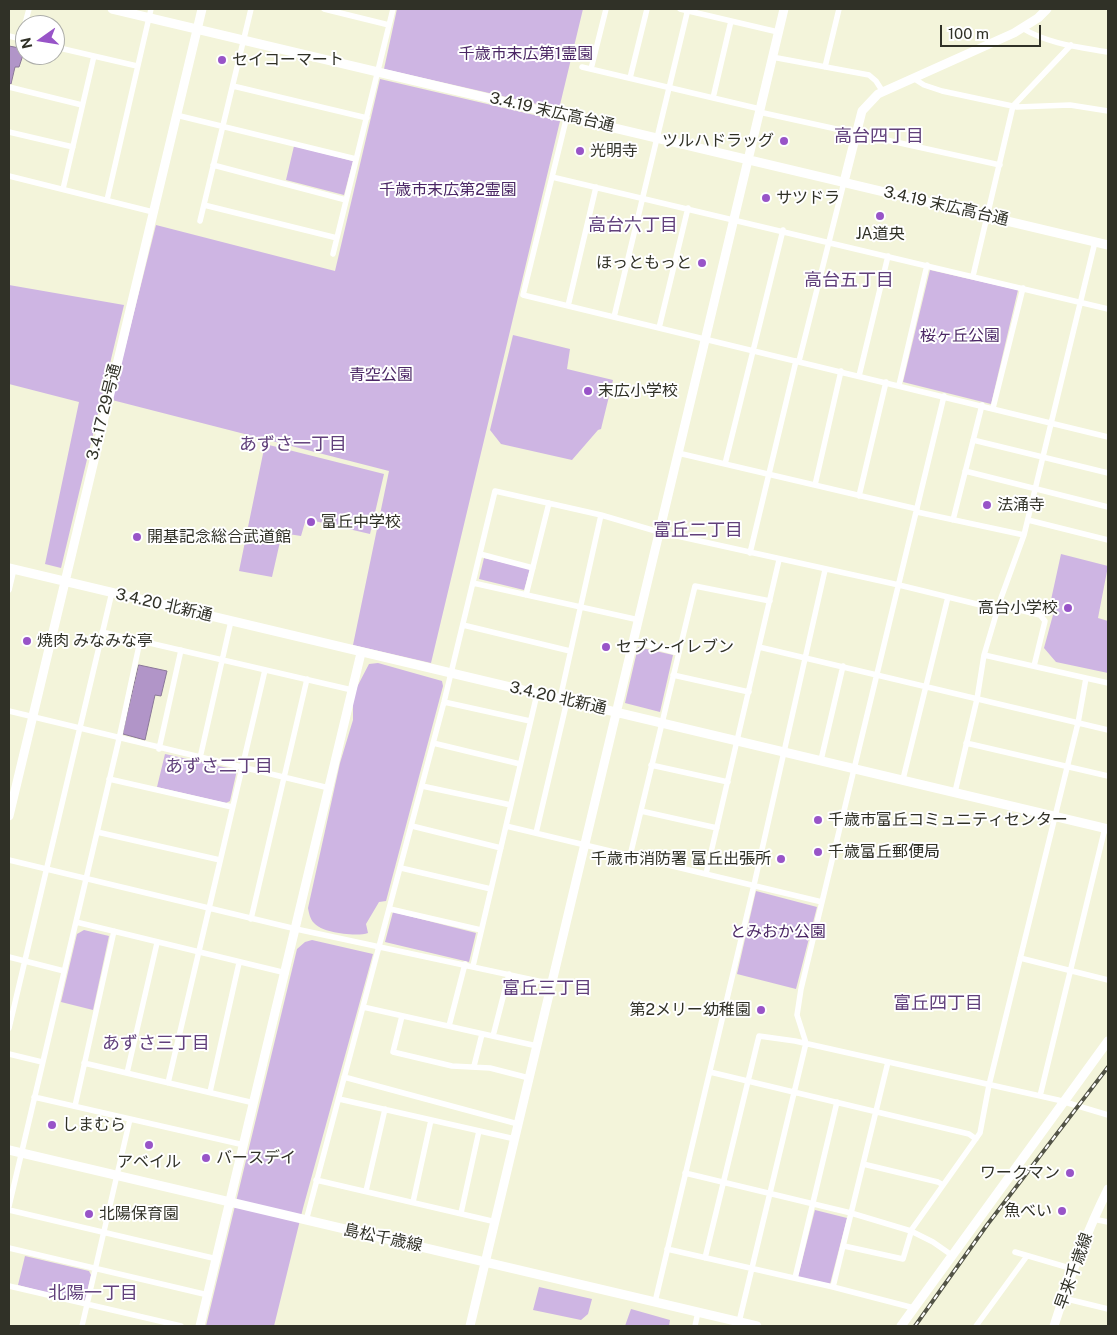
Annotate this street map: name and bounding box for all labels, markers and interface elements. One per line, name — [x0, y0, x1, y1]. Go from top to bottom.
north arrow — [15, 15, 65, 65]
scale bar — [942, 15, 1043, 47]
text: 100 m — [948, 25, 989, 42]
text: N — [17, 36, 35, 50]
park label: 千歳市末広第1霊園 — [459, 44, 593, 64]
place label: セイコーマート — [232, 50, 344, 70]
marker: セイコーマート — [216, 54, 228, 66]
street label: 3.4.19 末広高台通 — [488, 88, 616, 136]
district label: 高台四丁目 — [834, 125, 924, 147]
place label: ツルハドラッグ — [662, 131, 774, 151]
marker: ツルハドラッグ — [778, 135, 790, 147]
place label: 光明寺 — [590, 141, 638, 161]
marker: 光明寺 — [574, 145, 586, 157]
park label: 千歳市末広第2霊園 — [379, 180, 517, 200]
street label: 3.4.19 末広高台通 — [882, 182, 1010, 230]
place label: サツドラ — [776, 188, 840, 208]
marker: サツドラ — [760, 192, 772, 204]
marker: JA道央 — [874, 210, 886, 222]
district label: 高台六丁目 — [588, 214, 678, 236]
place label: JA道央 — [855, 224, 905, 244]
place label: ほっともっと — [596, 253, 692, 273]
marker: ほっともっと — [696, 257, 708, 269]
district label: 高台五丁目 — [804, 269, 894, 291]
park label: 桜ヶ丘公園 — [920, 326, 1000, 346]
street label: 3.4.17 29号通 — [83, 362, 125, 462]
park label: 青空公園 — [349, 365, 413, 385]
place label: 末広小学校 — [598, 381, 678, 401]
marker: 末広小学校 — [582, 385, 594, 397]
district label: あずさ一丁目 — [239, 433, 347, 455]
place label: 法涌寺 — [997, 495, 1045, 515]
marker: 法涌寺 — [981, 499, 993, 511]
place label: 富丘中学校 — [321, 512, 401, 532]
marker: 富丘中学校 — [305, 516, 317, 528]
district label: 富丘二丁目 — [653, 519, 743, 541]
place label: 開基記念総合武道館 — [147, 527, 291, 547]
marker: 開基記念総合武道館 — [131, 531, 143, 543]
street label: 3.4.20 北新通 — [114, 585, 214, 625]
place label: 高台小学校 — [978, 598, 1058, 618]
marker: 高台小学校 — [1062, 602, 1074, 614]
place label: 焼肉 みなみな亭 — [37, 631, 153, 651]
marker: 焼肉 みなみな亭 — [21, 635, 33, 647]
place label: セブン-イレブン — [616, 637, 734, 657]
marker: セブン-イレブン — [600, 641, 612, 653]
street label: 3.4.20 北新通 — [508, 678, 608, 718]
district label: あずさ二丁目 — [165, 755, 273, 777]
place label: 千歳市富丘コミュニティセンター — [828, 810, 1068, 830]
marker: 千歳市富丘コミュニティセンター — [812, 814, 824, 826]
place label: 千歳富丘郵便局 — [828, 842, 940, 862]
marker: 千歳富丘郵便局 — [812, 846, 824, 858]
place label: 千歳市消防署 富丘出張所 — [591, 849, 771, 869]
marker: 千歳市消防署 富丘出張所 — [775, 853, 787, 865]
park label: とみおか公園 — [730, 922, 826, 942]
district label: 富丘三丁目 — [502, 977, 592, 999]
district label: 富丘四丁目 — [893, 992, 983, 1014]
place label: 第2メリー幼稚園 — [629, 1000, 751, 1020]
marker: 第2メリー幼稚園 — [755, 1004, 767, 1016]
district label: あずさ三丁目 — [102, 1032, 210, 1054]
place label: しまむら — [62, 1115, 126, 1135]
marker: しまむら — [46, 1119, 58, 1131]
marker: アベイル — [143, 1139, 155, 1151]
place label: バースデイ — [216, 1148, 296, 1168]
place label: アベイル — [117, 1152, 181, 1172]
marker: バースデイ — [200, 1152, 212, 1164]
place label: ワークマン — [980, 1163, 1060, 1183]
marker: ワークマン — [1064, 1167, 1076, 1179]
place label: 魚べい — [1004, 1201, 1052, 1221]
place label: 北陽保育園 — [99, 1204, 179, 1224]
marker: 魚べい — [1056, 1205, 1068, 1217]
marker: 北陽保育園 — [83, 1208, 95, 1220]
street label: 島松千歳線 — [342, 1220, 424, 1256]
street label: 早来千歳線 — [1051, 1230, 1097, 1312]
district label: 北陽一丁目 — [48, 1282, 138, 1304]

